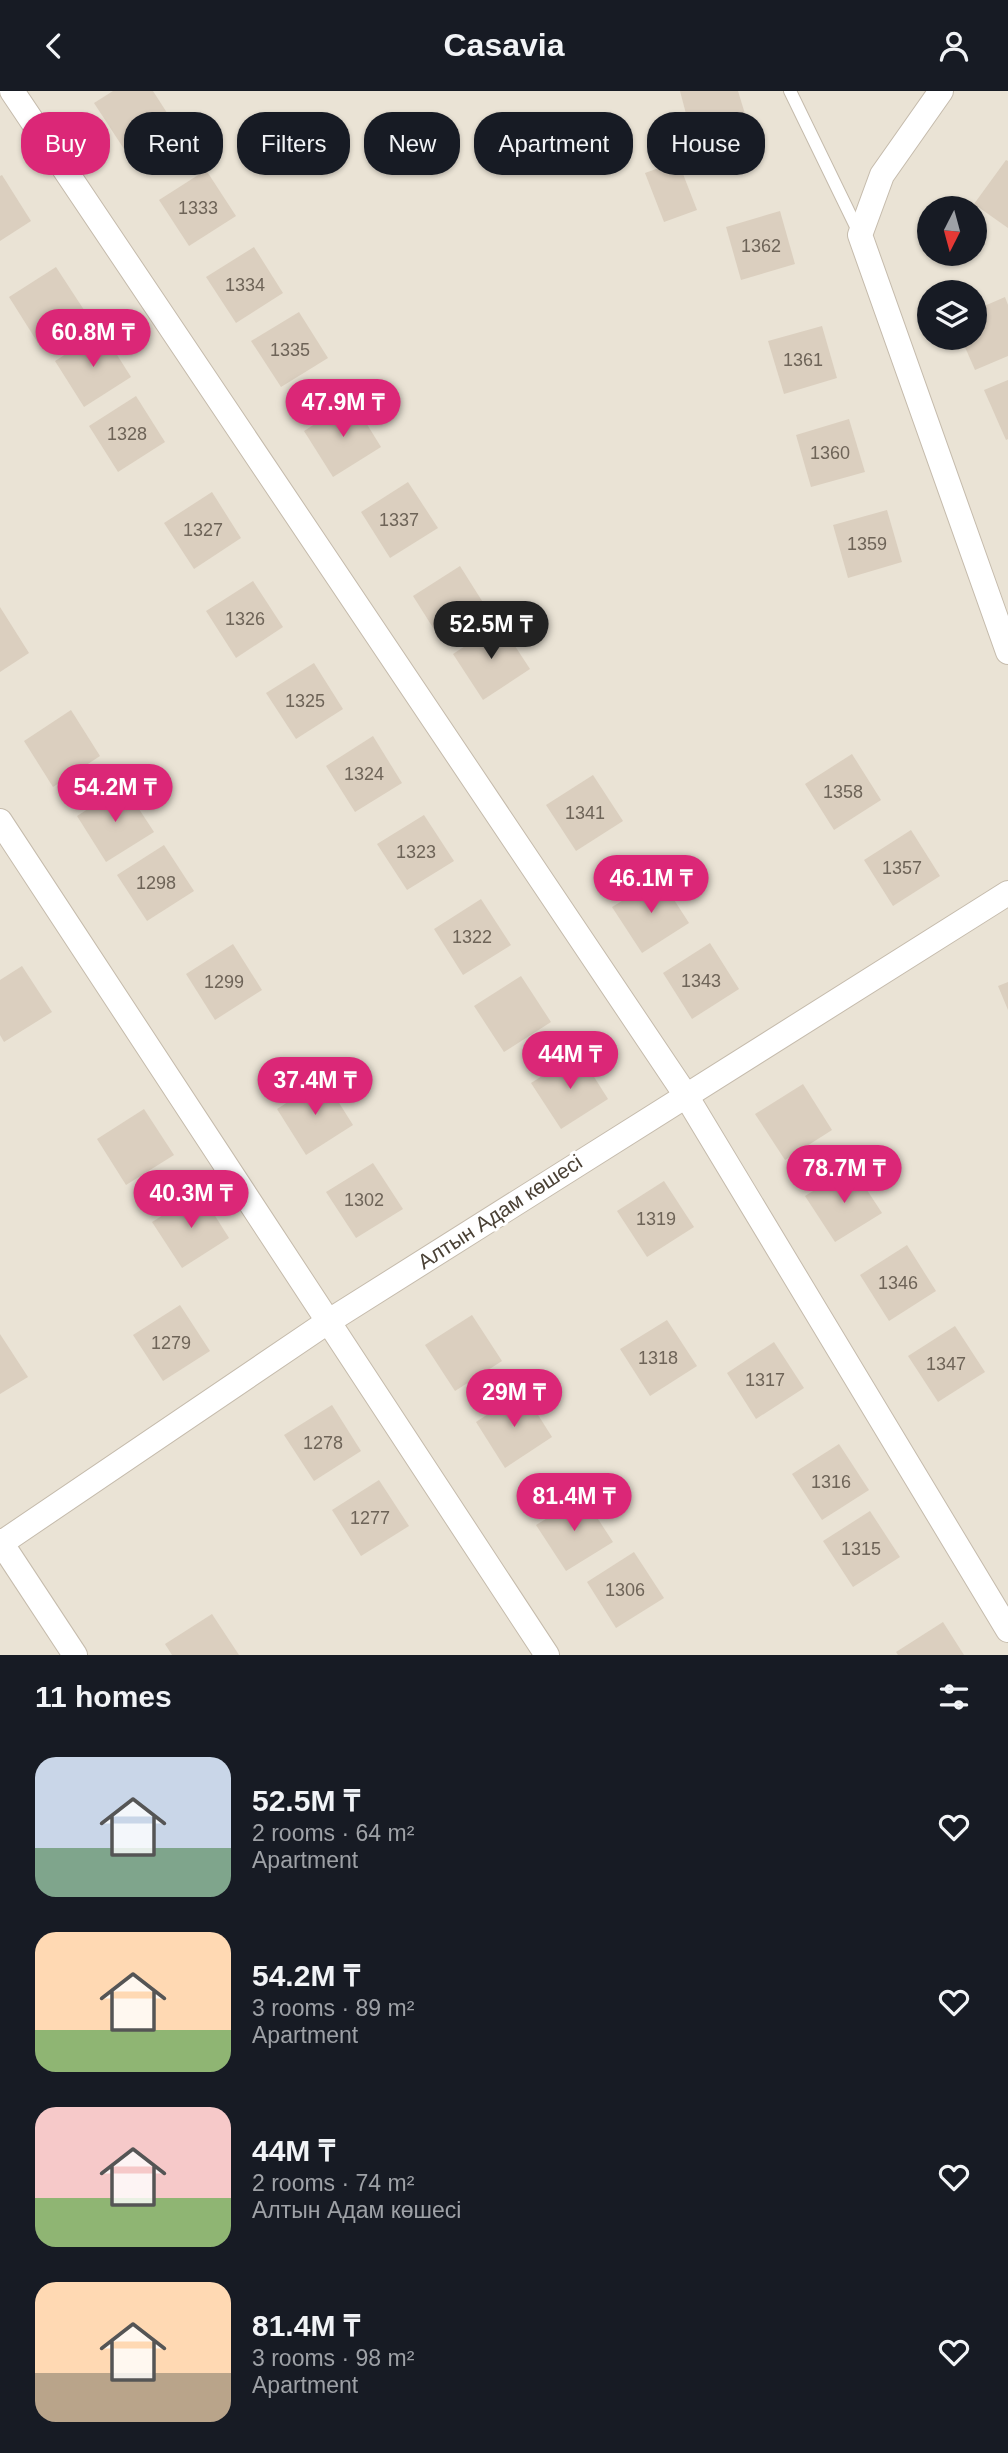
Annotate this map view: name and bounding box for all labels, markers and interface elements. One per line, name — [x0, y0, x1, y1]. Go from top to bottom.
icon: back — [35, 27, 73, 65]
text: Casavia — [444, 27, 564, 63]
icon: person — [935, 27, 973, 65]
chip: Buy — [21, 112, 110, 175]
chip: Rent — [124, 112, 223, 175]
chip: Filters — [237, 112, 350, 175]
chip: New — [364, 112, 460, 175]
chip: Apartment — [474, 112, 633, 175]
chip: House — [647, 112, 765, 175]
north arrow — [917, 196, 987, 266]
map controls — [917, 196, 987, 350]
house number: 1333 — [178, 198, 218, 218]
house number: 1362 — [741, 236, 781, 256]
house number: 1334 — [225, 275, 265, 295]
button: layers — [917, 280, 987, 350]
pin: 60.8M ₸ — [28, 309, 158, 369]
text: 60.8M ₸ — [52, 319, 134, 345]
house number: 1335 — [270, 340, 310, 360]
house number: 1361 — [783, 350, 823, 370]
pin: 47.9M ₸ — [278, 379, 408, 439]
text: 47.9M ₸ — [302, 389, 384, 415]
house number: 1328 — [107, 424, 147, 444]
house number: 1360 — [810, 443, 850, 463]
house number: 1337 — [379, 510, 419, 530]
house number: 1327 — [183, 520, 223, 540]
house number: 1359 — [847, 534, 887, 554]
pin: 52.5M ₸ — [426, 601, 556, 661]
house number: 1326 — [225, 609, 265, 629]
text: 52.5M ₸ — [450, 611, 532, 637]
house number: 1325 — [285, 691, 325, 711]
house number: 1324 — [344, 764, 384, 784]
pin: 54.2M ₸ — [50, 765, 180, 824]
text: 54.2M ₸ — [74, 774, 156, 800]
house number: 1358 — [823, 782, 863, 802]
house number: 1341 — [565, 803, 605, 823]
house number: 1323 — [396, 842, 436, 862]
pin: 46.1M ₸ — [586, 855, 716, 915]
house number: 1357 — [882, 858, 922, 878]
text: 46.1M ₸ — [610, 865, 692, 891]
house number: 1298 — [136, 873, 176, 893]
house number: 1322 — [452, 927, 492, 947]
house number: 1343 — [681, 971, 721, 991]
house number: 1299 — [204, 972, 244, 992]
pin: 44M ₸ — [521, 1031, 619, 1091]
text: 44M ₸ — [538, 1041, 602, 1067]
pin: 37.4M ₸ — [250, 1058, 380, 1117]
text: 37.4M ₸ — [274, 1067, 356, 1093]
pin: 78.7M ₸ — [779, 1145, 909, 1205]
street label: Алтын Адам көшесі — [413, 1150, 586, 1273]
text: 78.7M ₸ — [803, 1155, 885, 1181]
pin: 40.3M ₸ — [126, 1171, 256, 1230]
text: 40.3M ₸ — [150, 1180, 232, 1206]
house number: 1302 — [344, 1190, 384, 1210]
house number: 1319 — [636, 1209, 676, 1229]
house number: 1346 — [878, 1273, 918, 1293]
house number: 1279 — [151, 1333, 191, 1353]
house number: 1318 — [638, 1348, 678, 1368]
house number: 1347 — [926, 1354, 966, 1374]
pin: 29M ₸ — [465, 1369, 563, 1429]
house number: 1317 — [745, 1370, 785, 1390]
text: 29M ₸ — [482, 1379, 546, 1405]
house number: 1278 — [303, 1433, 343, 1453]
house number: 1316 — [811, 1472, 851, 1492]
pin: 81.4M ₸ — [509, 1473, 639, 1533]
text: 81.4M ₸ — [533, 1483, 615, 1509]
house number: 1277 — [350, 1508, 390, 1528]
house number: 1315 — [841, 1539, 881, 1559]
house number: 1306 — [605, 1580, 645, 1600]
icon: filters — [935, 1678, 973, 1716]
text: 11 homes — [35, 1680, 172, 1713]
text: 52.5M ₸ — [252, 1784, 360, 1817]
icon: home — [91, 1785, 175, 1869]
icon: heart — [935, 1808, 973, 1846]
text: 2 rooms · 64 m² — [252, 1820, 414, 1846]
text: Apartment — [252, 1847, 358, 1873]
text: 54.2M ₸ — [252, 1959, 360, 1992]
icon: home — [91, 1960, 175, 2044]
icon: heart — [935, 1983, 973, 2021]
text: 3 rooms · 89 m² — [252, 1995, 414, 2021]
text: Apartment — [252, 2022, 358, 2048]
text: 44M ₸ — [252, 2134, 335, 2167]
icon: home — [91, 2135, 175, 2219]
icon: heart — [935, 2158, 973, 2196]
text: 2 rooms · 74 m² — [252, 2170, 414, 2196]
text: Алтын Адам көшесі — [252, 2197, 461, 2223]
text: 81.4M ₸ — [252, 2309, 360, 2342]
icon: home — [91, 2310, 175, 2394]
icon: heart — [935, 2333, 973, 2371]
text: 3 rooms · 98 m² — [252, 2345, 414, 2371]
text: Apartment — [252, 2372, 358, 2398]

